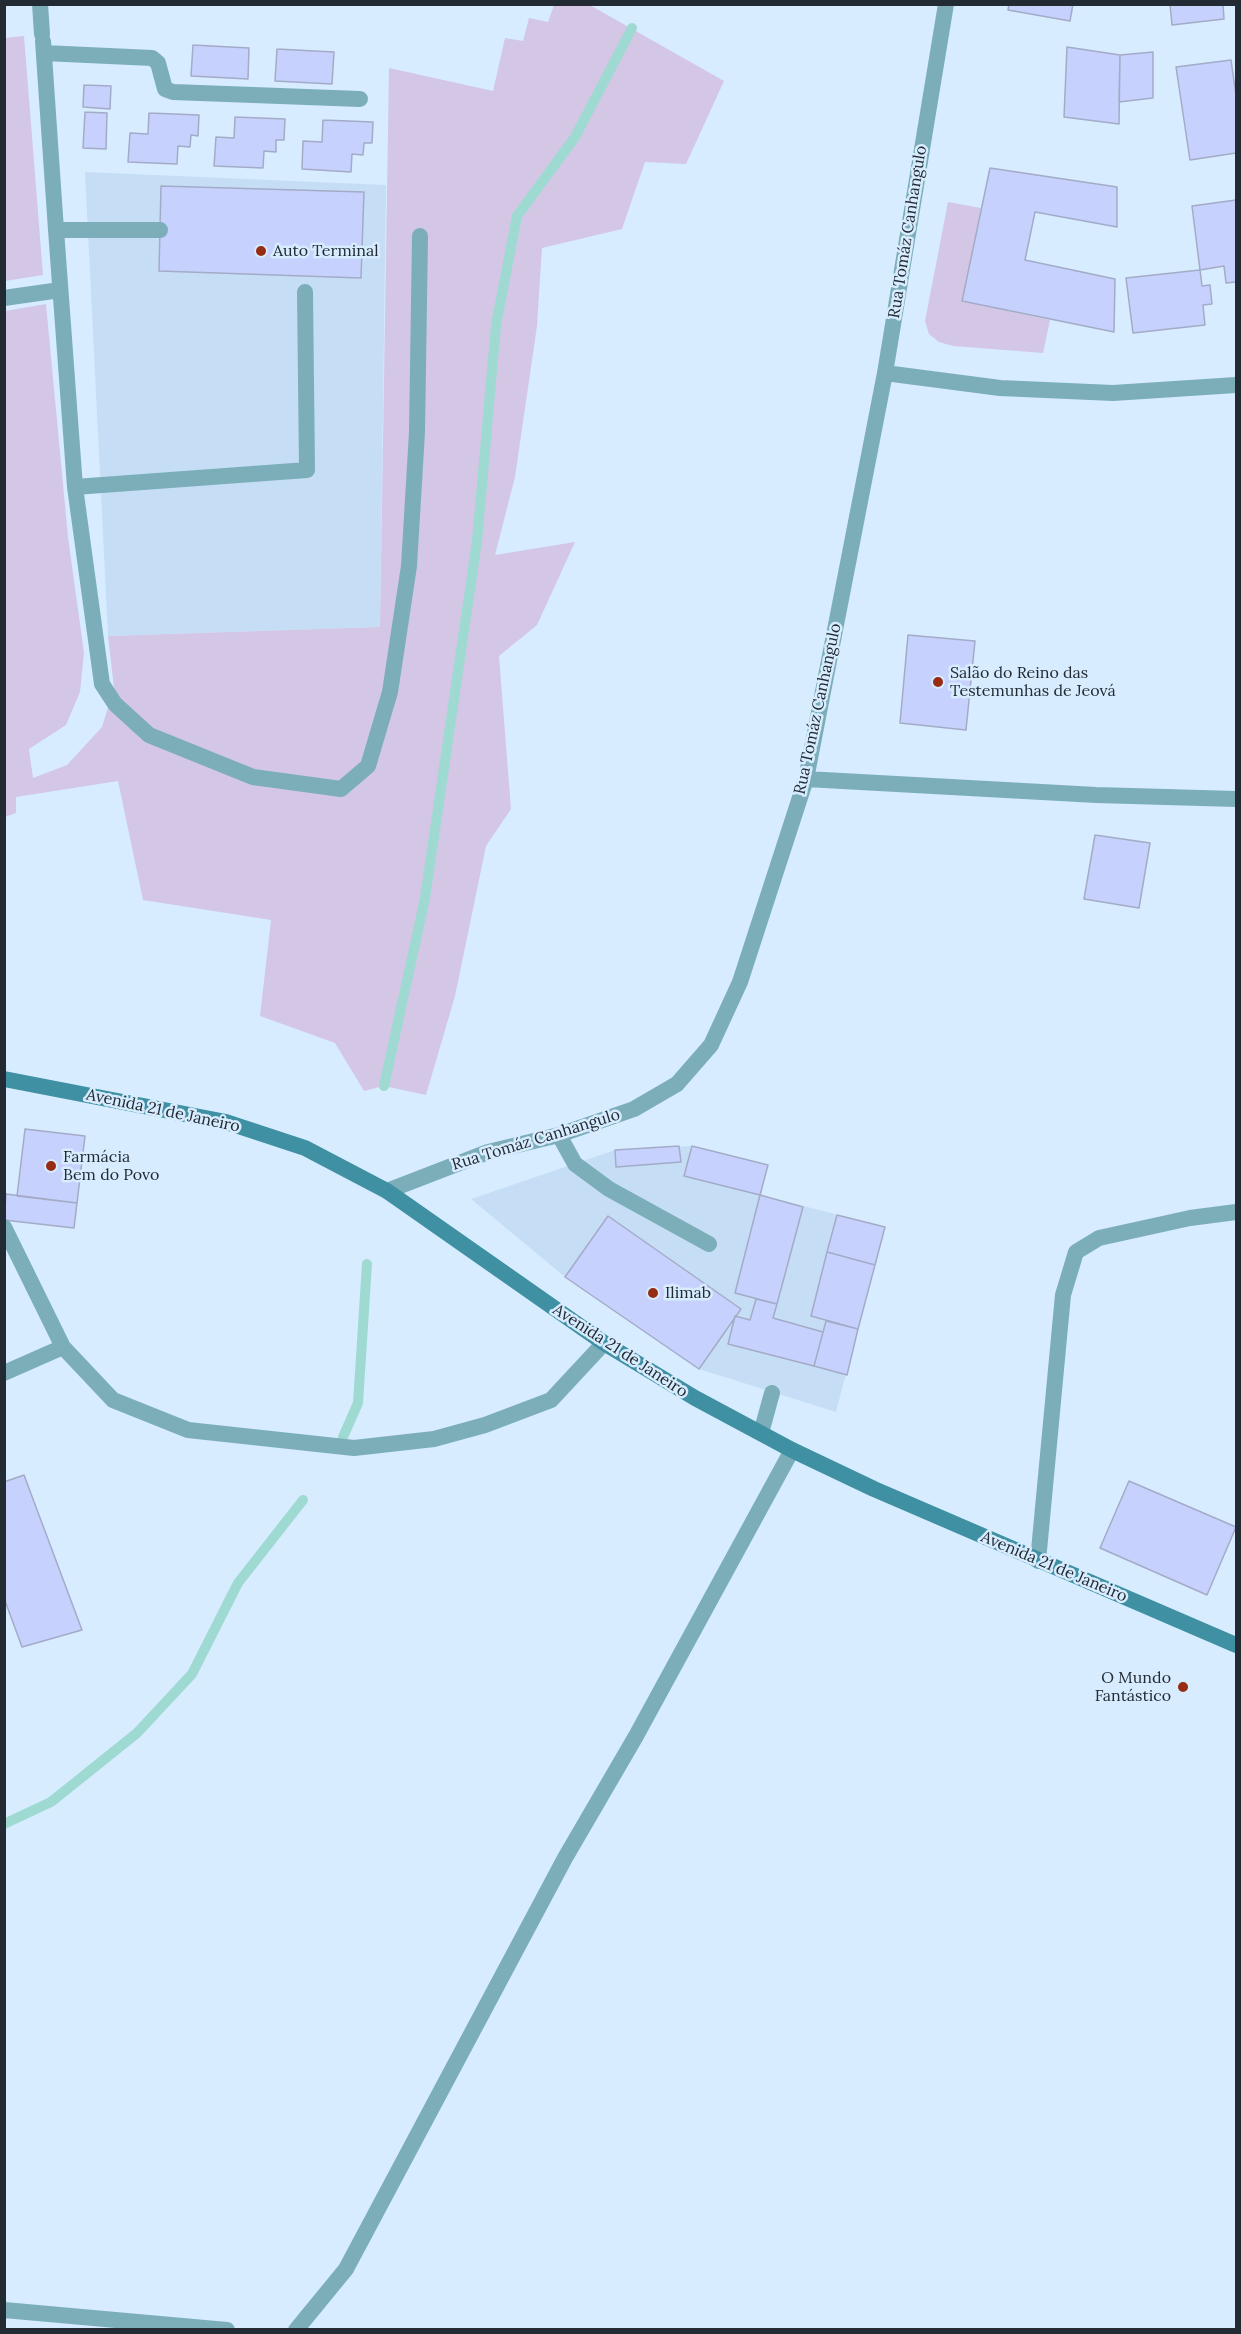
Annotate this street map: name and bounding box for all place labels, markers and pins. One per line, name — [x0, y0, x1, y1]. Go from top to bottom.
place label: Auto Terminal — [273, 241, 379, 261]
marker: Auto Terminal — [254, 244, 268, 258]
place label: Salão do Reino das Testemunhas de Jeová — [950, 663, 1116, 701]
marker: Salão do Reino das Testemunhas de Jeová — [931, 675, 945, 689]
place label: Farmácia Bem do Povo — [63, 1147, 159, 1185]
marker: Farmácia Bem do Povo — [44, 1159, 58, 1173]
place label: Ilimab — [665, 1283, 711, 1303]
marker: Ilimab — [646, 1286, 660, 1300]
place label: O Mundo Fantástico — [1095, 1668, 1171, 1706]
marker: O Mundo Fantástico — [1176, 1680, 1190, 1694]

